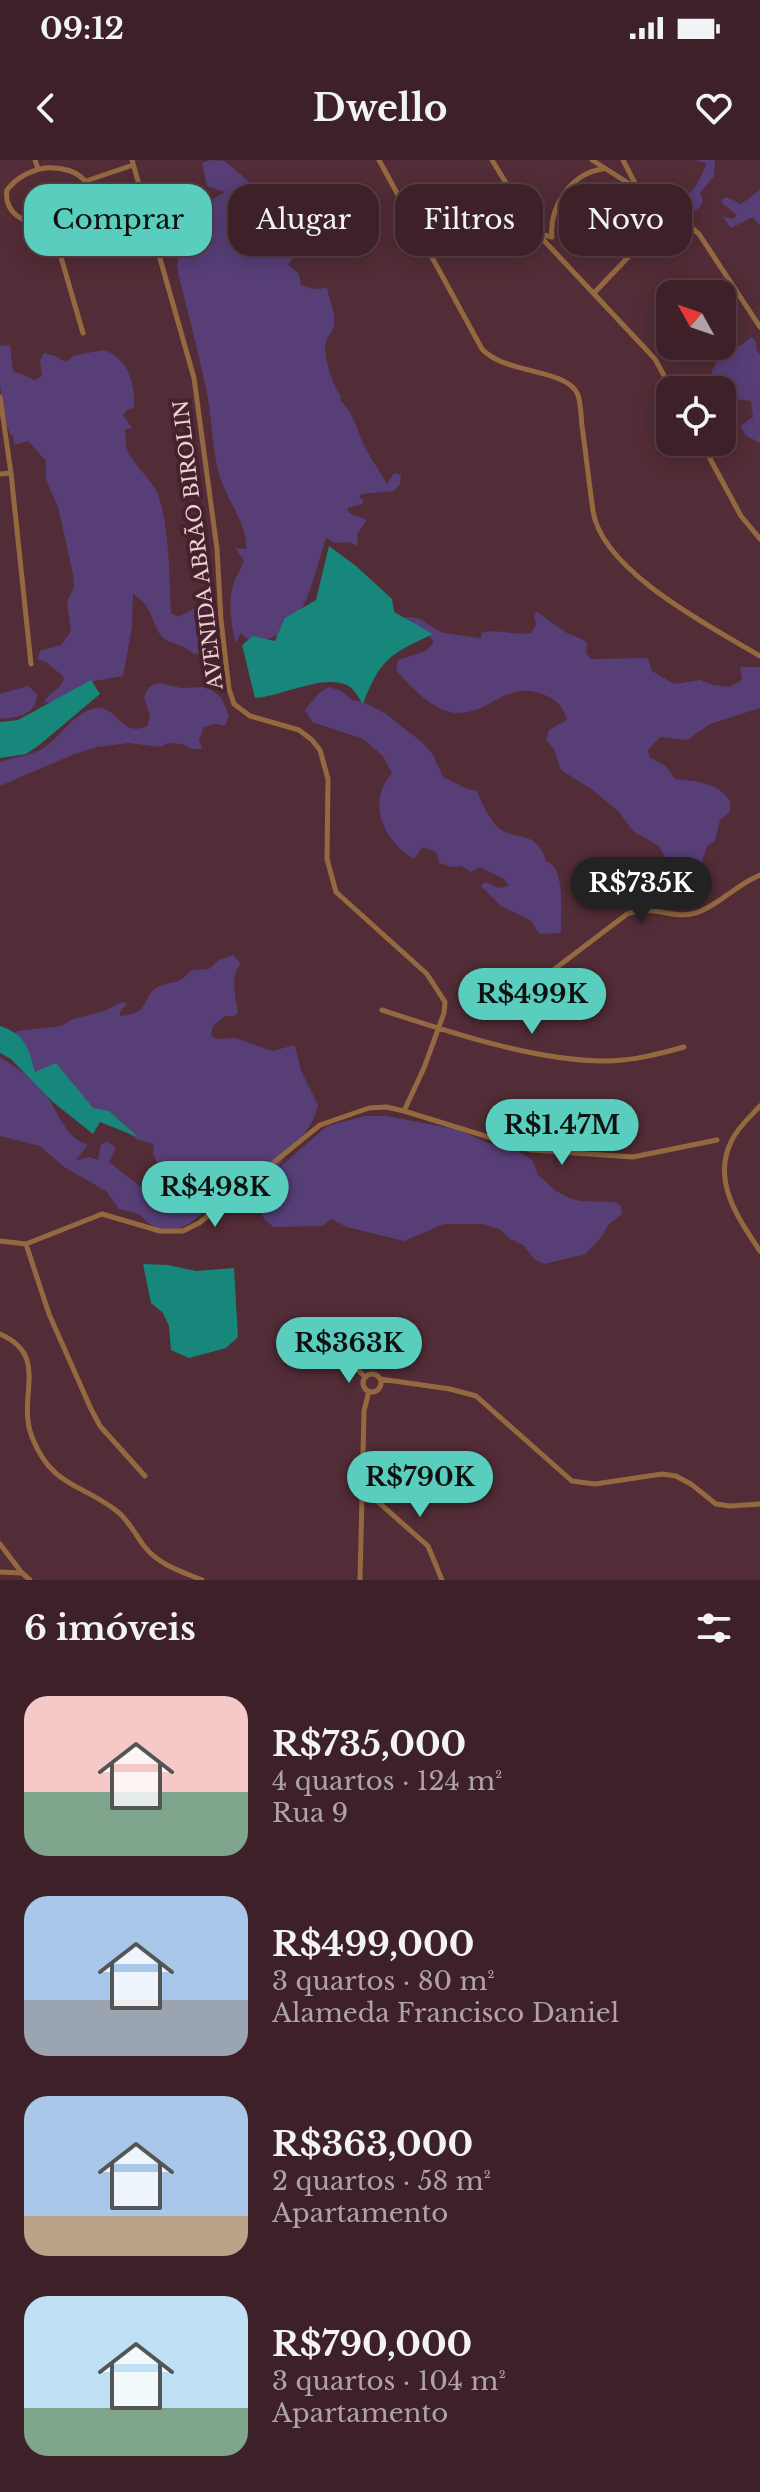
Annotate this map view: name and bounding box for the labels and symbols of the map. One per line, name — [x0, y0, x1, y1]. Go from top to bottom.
north arrow — [656, 280, 736, 360]
street label: AVENIDA ABRÃO BIROLIN — [167, 399, 228, 692]
pin: R$735K — [576, 857, 706, 925]
pin: R$499K — [467, 968, 597, 1036]
pin: R$1.47M — [488, 1099, 636, 1167]
pin: R$498K — [150, 1161, 280, 1229]
pin: R$363K — [284, 1317, 414, 1385]
pin: R$790K — [355, 1451, 485, 1519]

